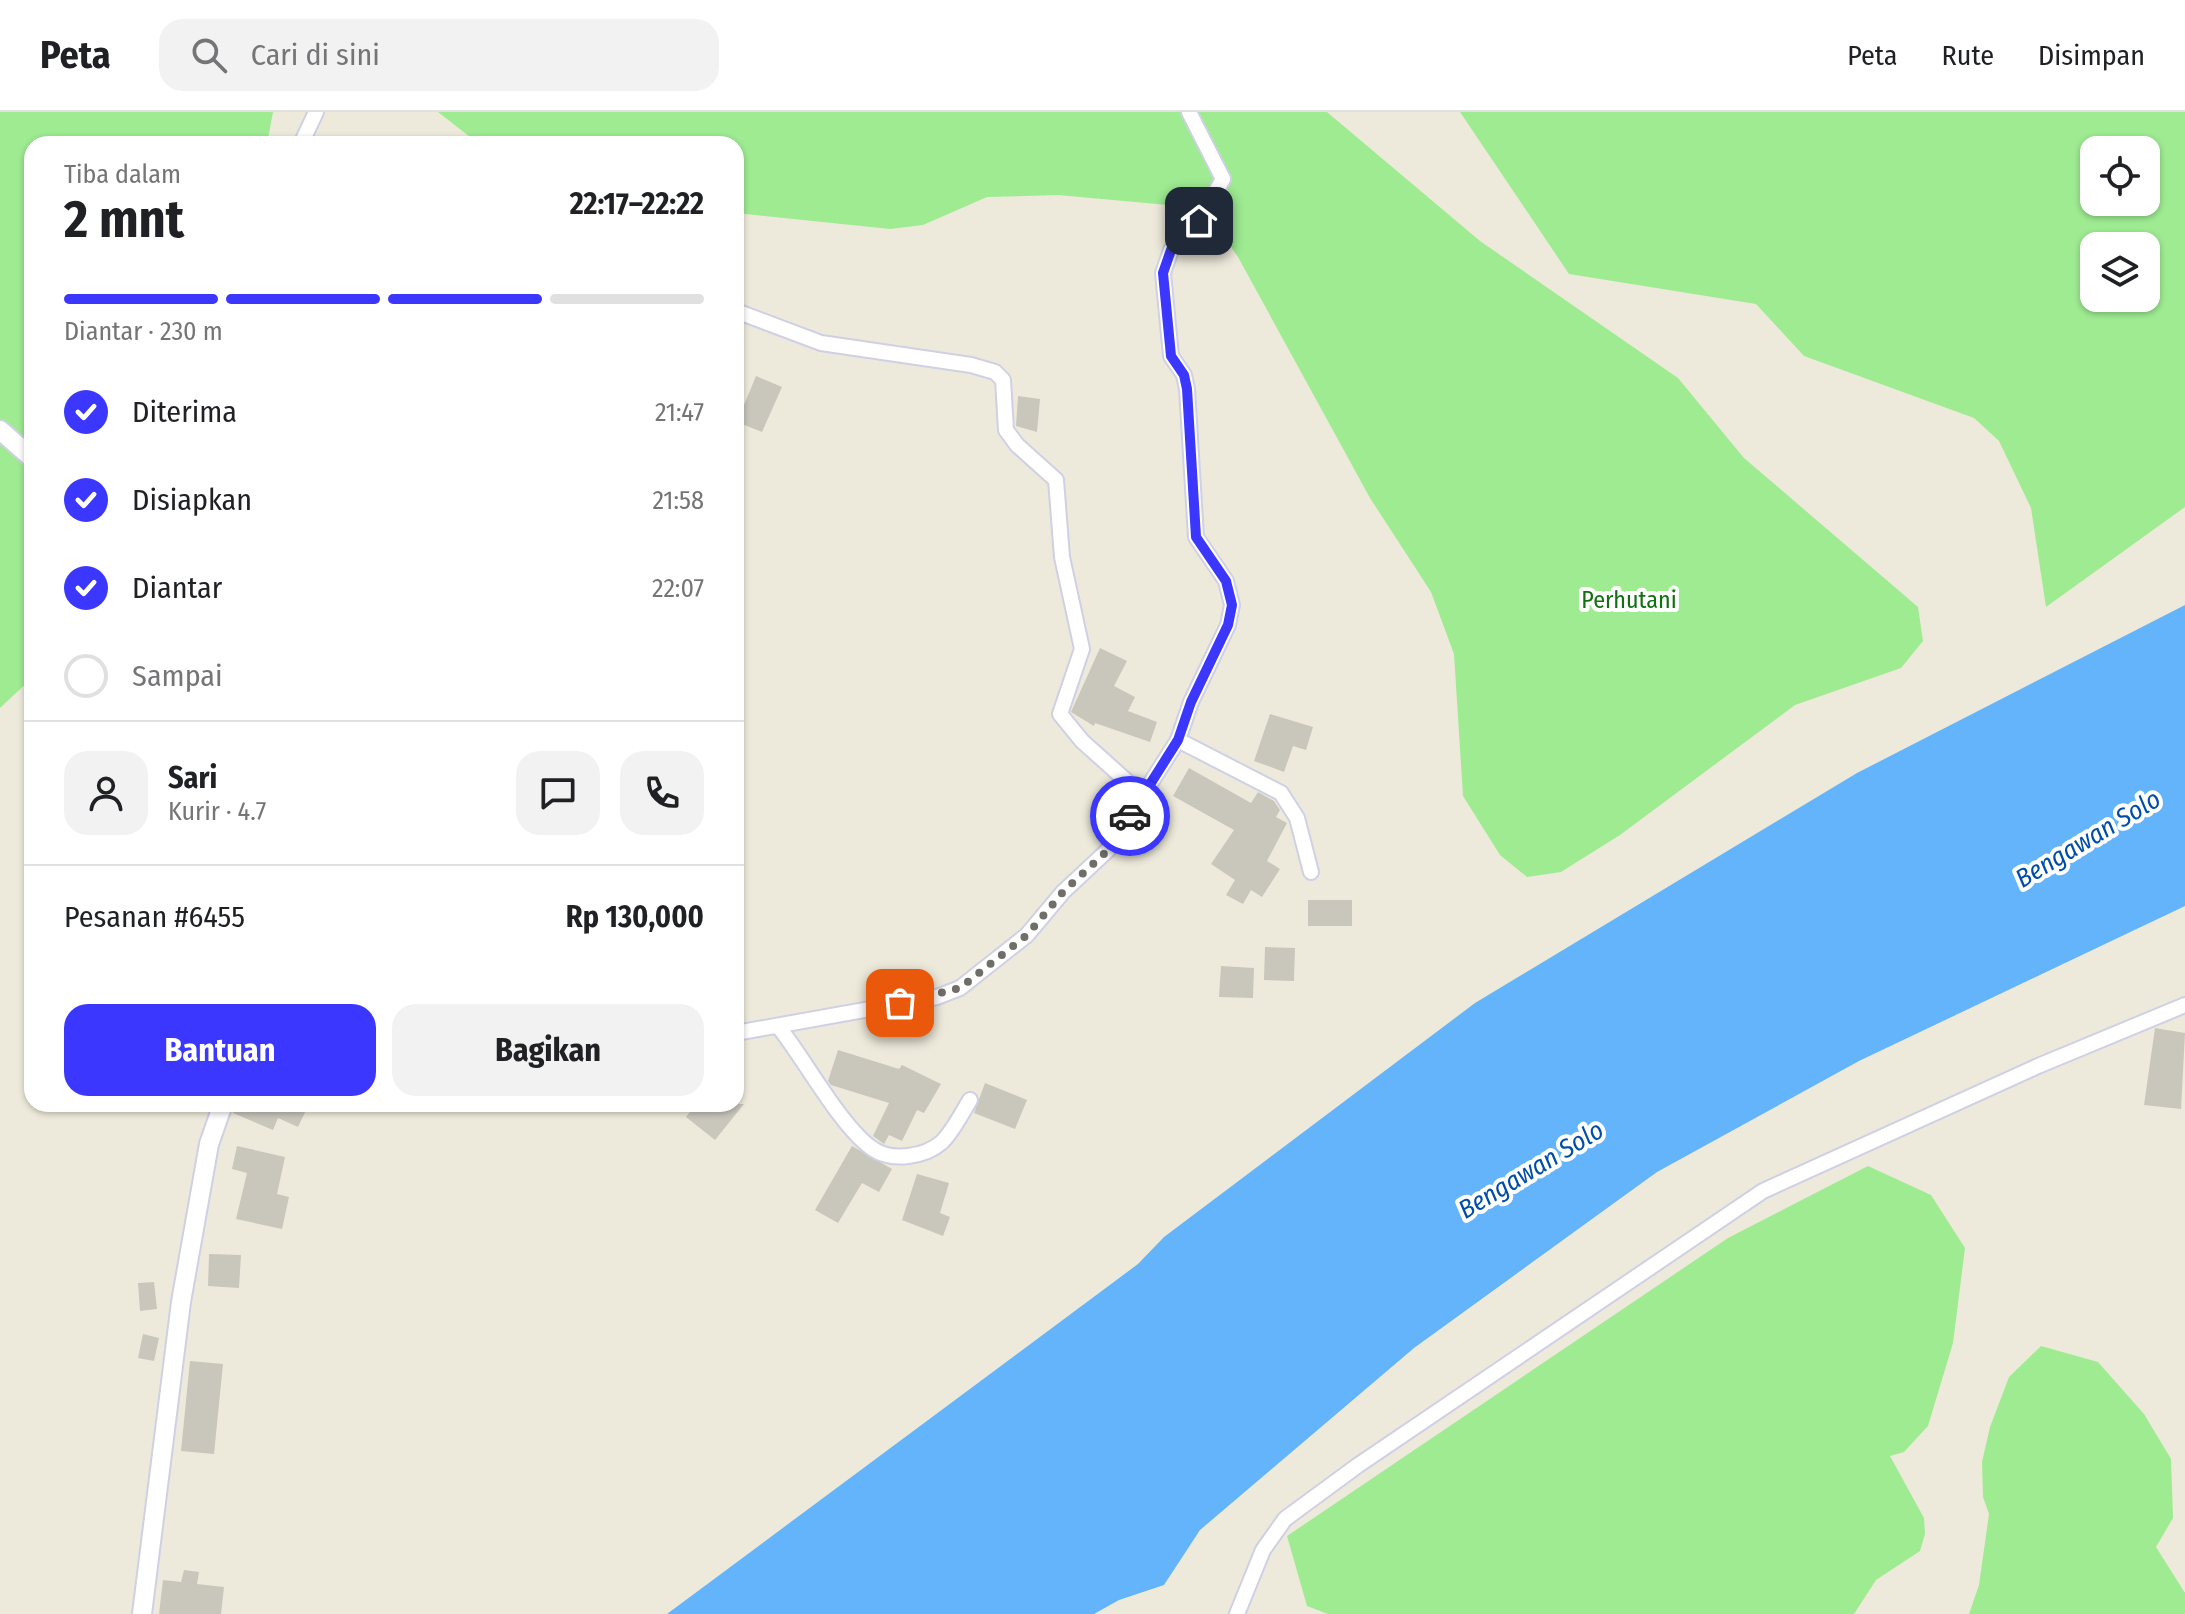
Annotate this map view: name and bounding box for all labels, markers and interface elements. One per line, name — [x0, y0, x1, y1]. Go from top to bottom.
search box — [159, 19, 719, 91]
text: Peta — [40, 32, 111, 78]
icon: search — [187, 33, 231, 77]
text: Cari di sini — [251, 37, 380, 73]
text: Peta — [1847, 39, 1898, 72]
text: Rute — [1942, 39, 1994, 72]
text: Disimpan — [2038, 39, 2145, 72]
map controls — [2080, 136, 2160, 312]
button: locate — [2080, 136, 2160, 216]
text: Tiba dalam — [64, 159, 181, 190]
text: 22:17–22:22 — [570, 186, 704, 222]
pin — [1165, 187, 1233, 255]
text: 2 mnt — [64, 188, 184, 251]
icon: home — [1177, 199, 1221, 243]
button: layers — [2080, 232, 2160, 312]
text: Diantar · 230 m — [64, 316, 223, 347]
icon: check — [64, 390, 108, 434]
text: Diterima — [132, 394, 237, 430]
text: 21:47 — [655, 397, 704, 428]
icon: check — [64, 478, 108, 522]
text: Disiapkan — [132, 482, 252, 518]
text: 21:58 — [652, 485, 704, 516]
icon: check — [64, 566, 108, 610]
text: Diantar — [132, 570, 222, 606]
text: 22:07 — [652, 573, 704, 604]
park label: Perhutani — [1581, 586, 1677, 614]
text: Sampai — [132, 658, 223, 694]
button: person — [64, 751, 148, 835]
button: chat — [516, 751, 600, 835]
button: phone — [620, 751, 704, 835]
text: Sari — [168, 760, 217, 796]
courier — [1090, 776, 1170, 856]
water label: Bengawan Solo — [2010, 784, 2166, 894]
icon: car — [1108, 794, 1152, 838]
text: Kurir · 4.7 — [168, 796, 266, 827]
text: Pesanan #6455 — [64, 899, 245, 935]
text: Rp 130,000 — [566, 899, 704, 935]
pin — [866, 969, 934, 1037]
icon: bag — [878, 981, 922, 1025]
button: Bantuan — [64, 1004, 376, 1096]
button: Bagikan — [392, 1004, 704, 1096]
water label: Bengawan Solo — [1453, 1115, 1609, 1225]

